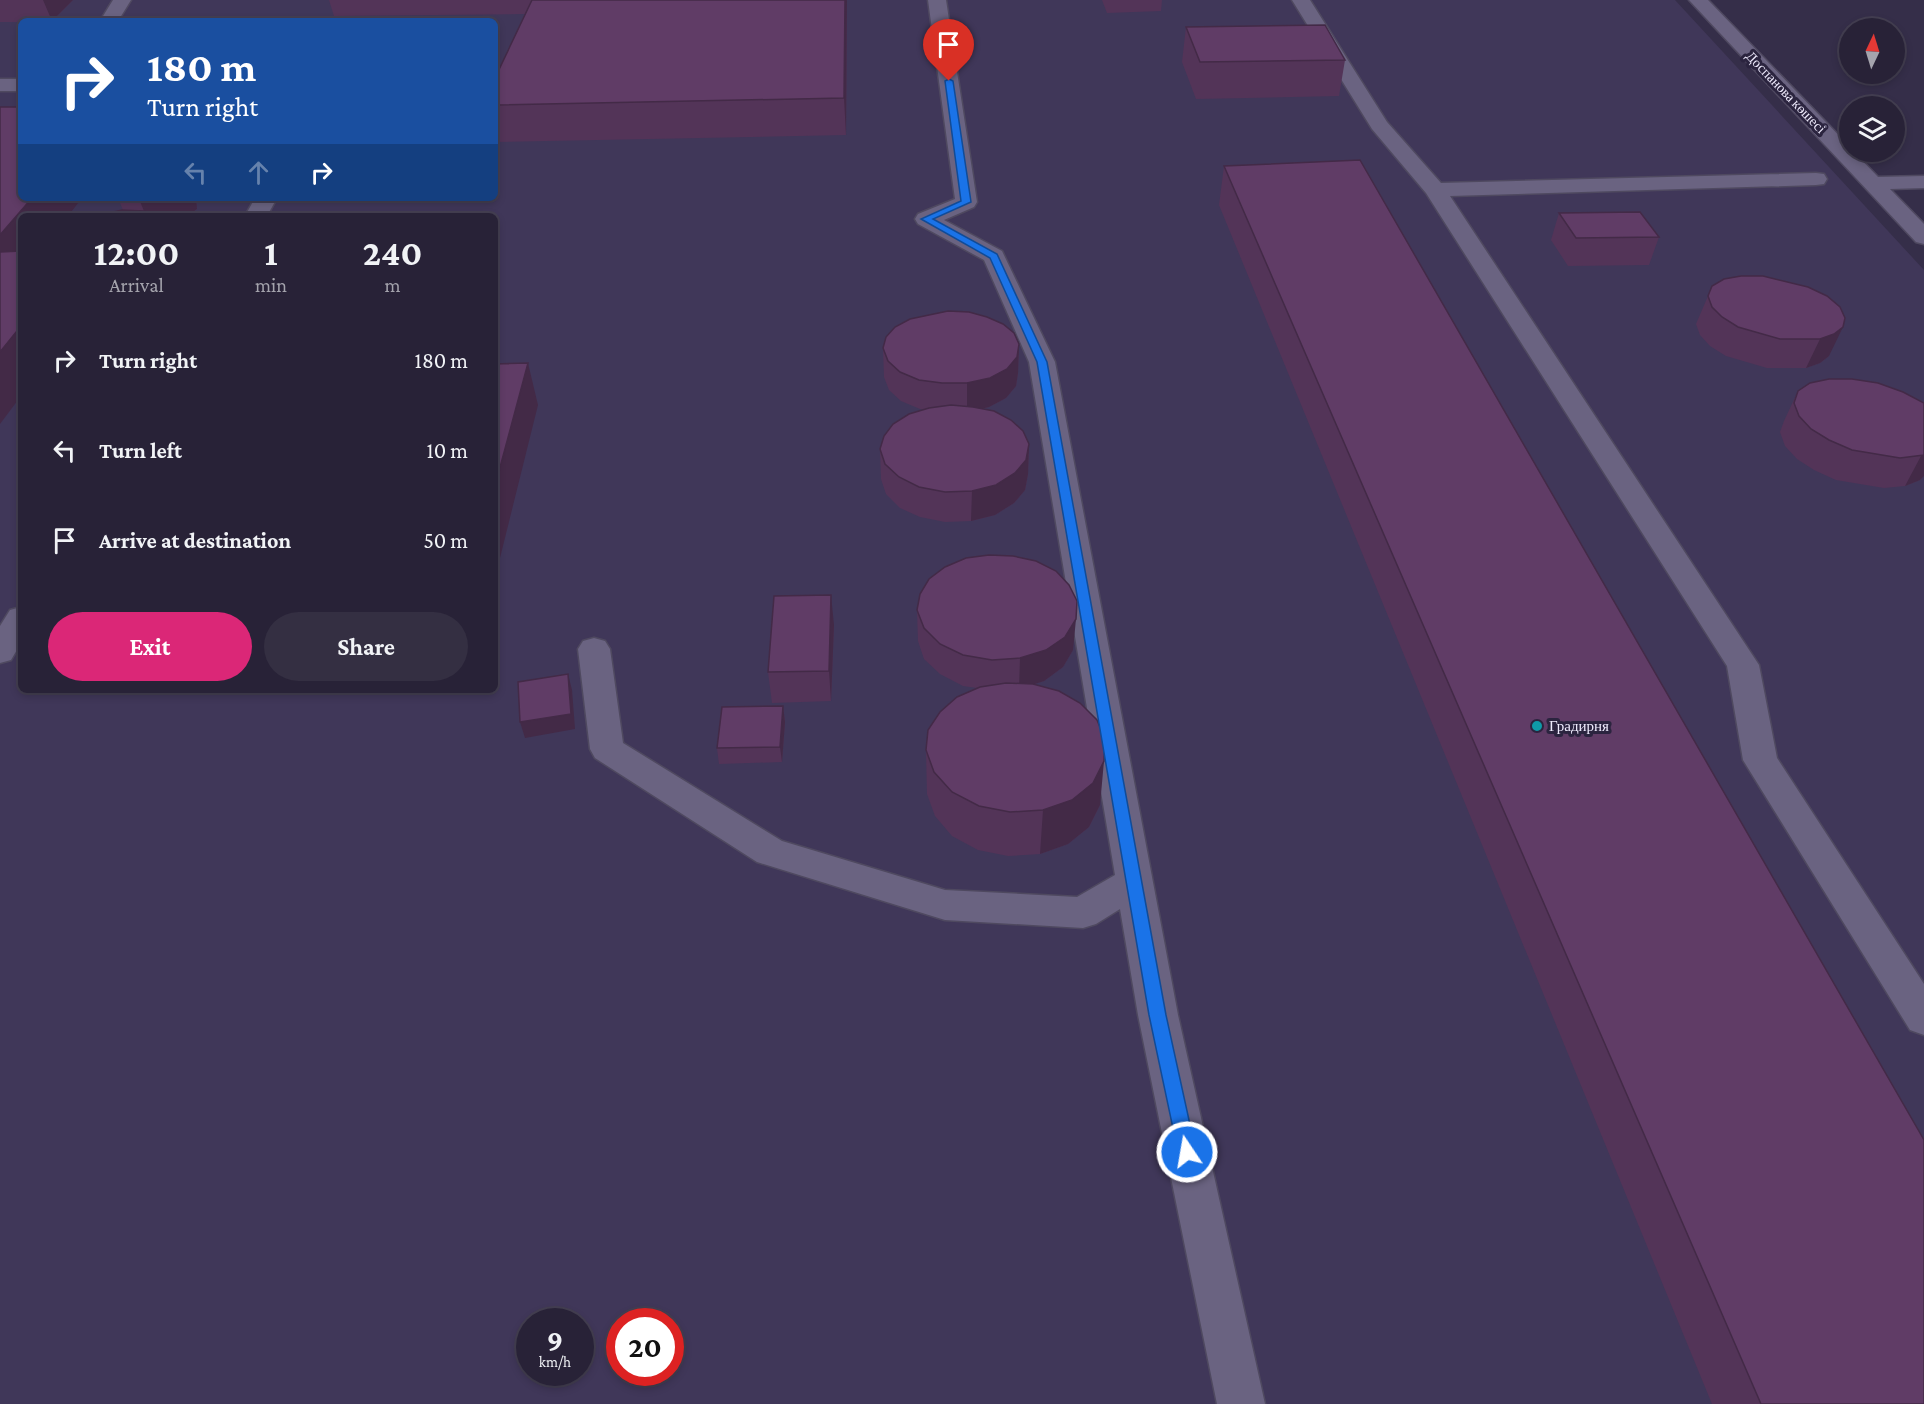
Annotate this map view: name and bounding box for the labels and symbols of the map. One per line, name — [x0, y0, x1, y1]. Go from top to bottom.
north arrow — [1839, 18, 1905, 84]
pin — [923, 19, 974, 81]
street label: Доспанова көшесі — [1743, 48, 1829, 136]
place label: Градирня — [1549, 718, 1609, 734]
marker: Градирня — [1530, 719, 1544, 733]
position arrow — [1155, 1120, 1219, 1184]
speed limit sign: 20 — [606, 1308, 684, 1386]

